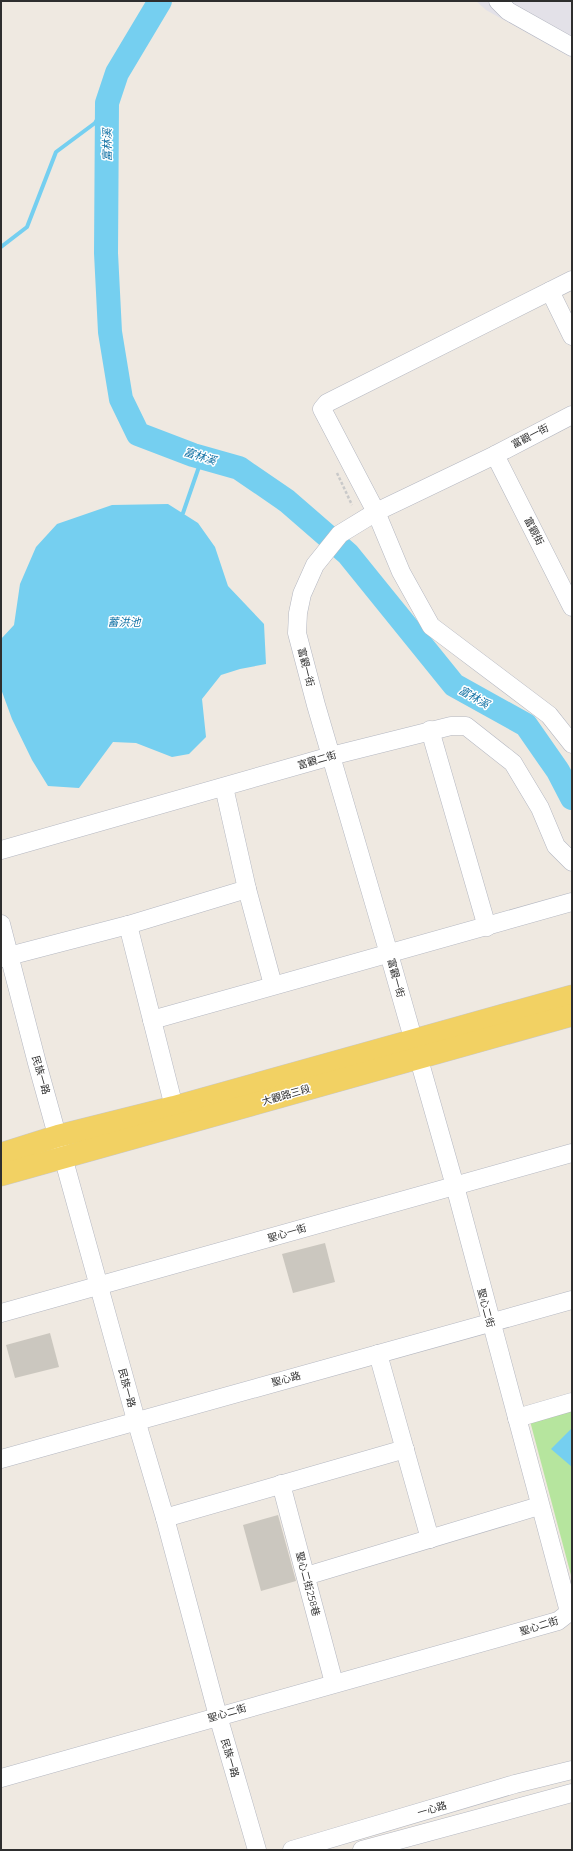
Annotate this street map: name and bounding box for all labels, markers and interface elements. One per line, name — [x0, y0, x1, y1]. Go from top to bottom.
water label: 富林溪 — [100, 127, 114, 162]
street label: 富觀一街 — [509, 421, 551, 451]
water label: 富林溪 — [182, 444, 220, 468]
street label: 富觀街 — [521, 515, 547, 547]
water label: 蓄洪池 — [108, 615, 141, 629]
street label: 富觀一街 — [295, 646, 317, 688]
water label: 富林溪 — [456, 683, 494, 712]
street label: 富觀二街 — [296, 748, 338, 772]
street label: 富觀一街 — [385, 957, 407, 999]
street label: 民族一路 — [29, 1054, 53, 1096]
street label: 大觀路三段 — [260, 1082, 312, 1108]
street label: 聖心一街 — [266, 1221, 308, 1245]
street label: 聖心二街 — [475, 1287, 497, 1329]
street label: 民族一路 — [116, 1367, 138, 1409]
street label: 聖心路 — [270, 1369, 302, 1389]
street label: 聖心二街258巷 — [293, 1550, 323, 1618]
street label: 聖心二街 — [518, 1614, 560, 1638]
street label: 聖心二街 — [206, 1701, 248, 1725]
street label: 民族一路 — [218, 1737, 242, 1779]
street label: 一心路 — [416, 1799, 448, 1819]

